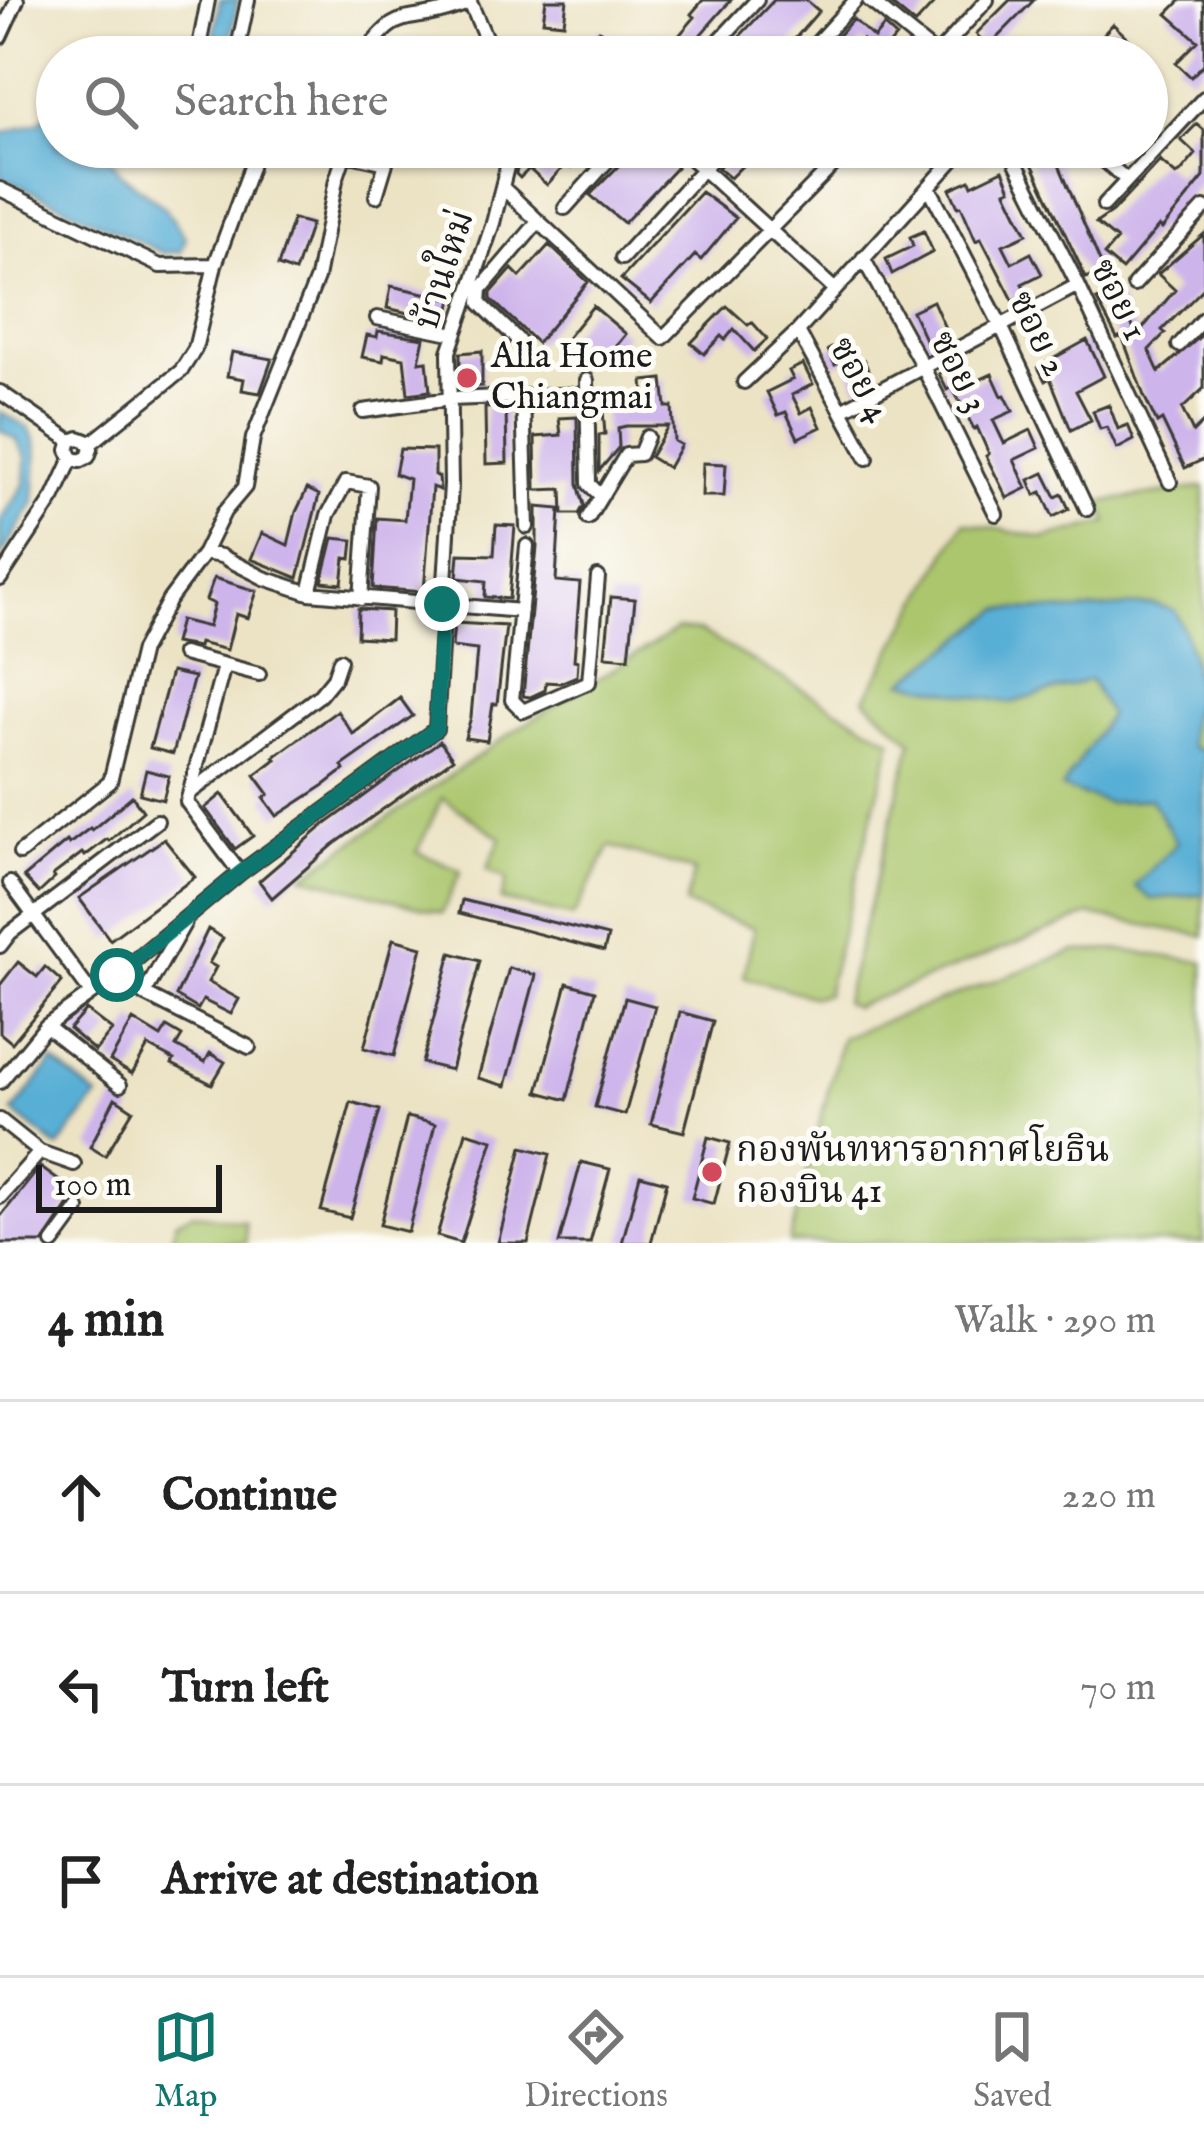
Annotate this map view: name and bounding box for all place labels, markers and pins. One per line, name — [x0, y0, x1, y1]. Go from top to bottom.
place label: Alla Home Chiangmai — [490, 334, 653, 421]
marker: Alla Home Chiangmai — [454, 365, 480, 391]
place label: กองพันทหารอากาศโยธิน กองบิน 41 — [736, 1124, 1109, 1215]
marker: กองพันทหารอากาศโยธิน กองบิน 41 — [699, 1159, 725, 1185]

